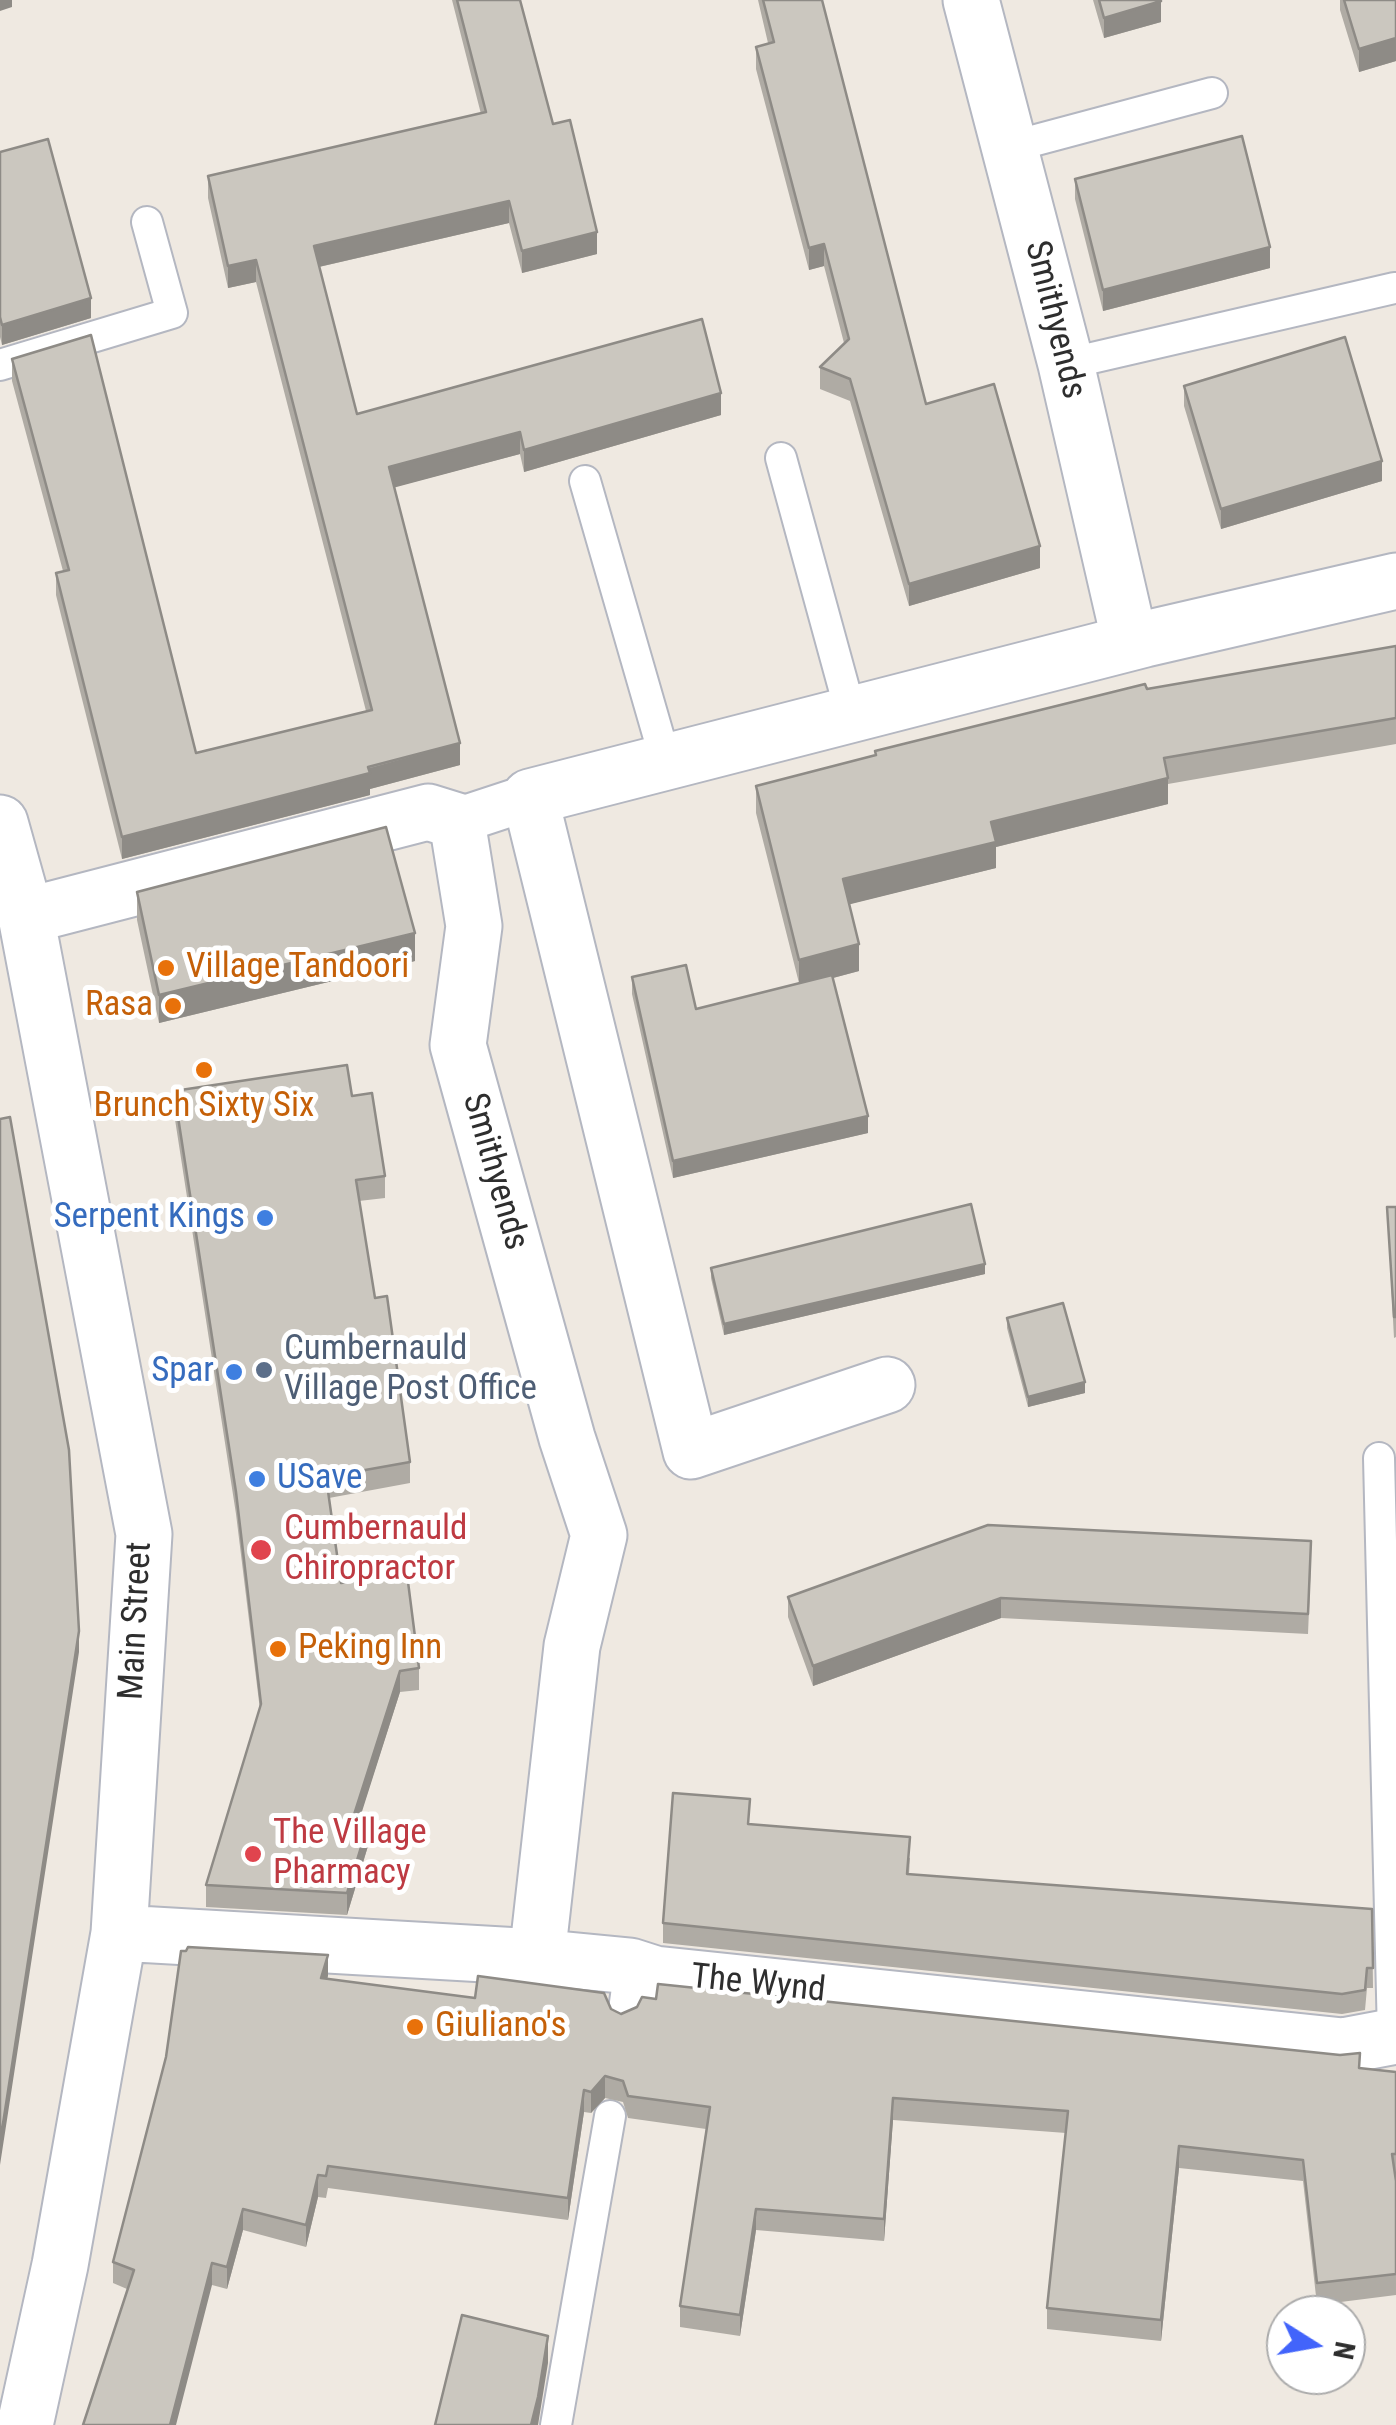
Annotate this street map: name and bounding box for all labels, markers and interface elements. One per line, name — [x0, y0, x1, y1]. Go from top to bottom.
street label: Smithyends — [1014, 237, 1094, 403]
place label: Village Tandoori — [186, 947, 409, 989]
marker: Village Tandoori — [155, 957, 177, 979]
place label: Rasa — [85, 985, 153, 1027]
marker: Rasa — [162, 995, 184, 1017]
marker: Brunch Sixty Six — [193, 1059, 215, 1081]
place label: Brunch Sixty Six — [94, 1086, 314, 1128]
street label: Smithyends — [452, 1089, 536, 1255]
place label: Serpent Kings — [53, 1197, 245, 1239]
marker: Serpent Kings — [254, 1207, 276, 1229]
place label: Cumbernauld Village Post Office — [284, 1329, 537, 1411]
place label: Spar — [151, 1351, 214, 1393]
marker: Cumbernauld Village Post Office — [253, 1359, 275, 1381]
marker: Spar — [223, 1361, 245, 1383]
place label: USave — [277, 1458, 362, 1500]
marker: USave — [246, 1468, 268, 1490]
place label: Cumbernauld Chiropractor — [284, 1509, 467, 1591]
marker: Cumbernauld Chiropractor — [248, 1537, 274, 1563]
street label: Main Street — [112, 1541, 162, 1701]
place label: Peking Inn — [298, 1628, 442, 1670]
marker: Peking Inn — [267, 1638, 289, 1660]
place label: The Village Pharmacy — [273, 1813, 427, 1895]
marker: The Village Pharmacy — [242, 1843, 264, 1865]
street label: The Wynd — [689, 1957, 827, 2013]
place label: Giuliano's — [435, 2006, 566, 2048]
marker: Giuliano's — [404, 2016, 426, 2038]
north arrow — [1266, 2295, 1366, 2395]
text: N — [1326, 2339, 1362, 2362]

